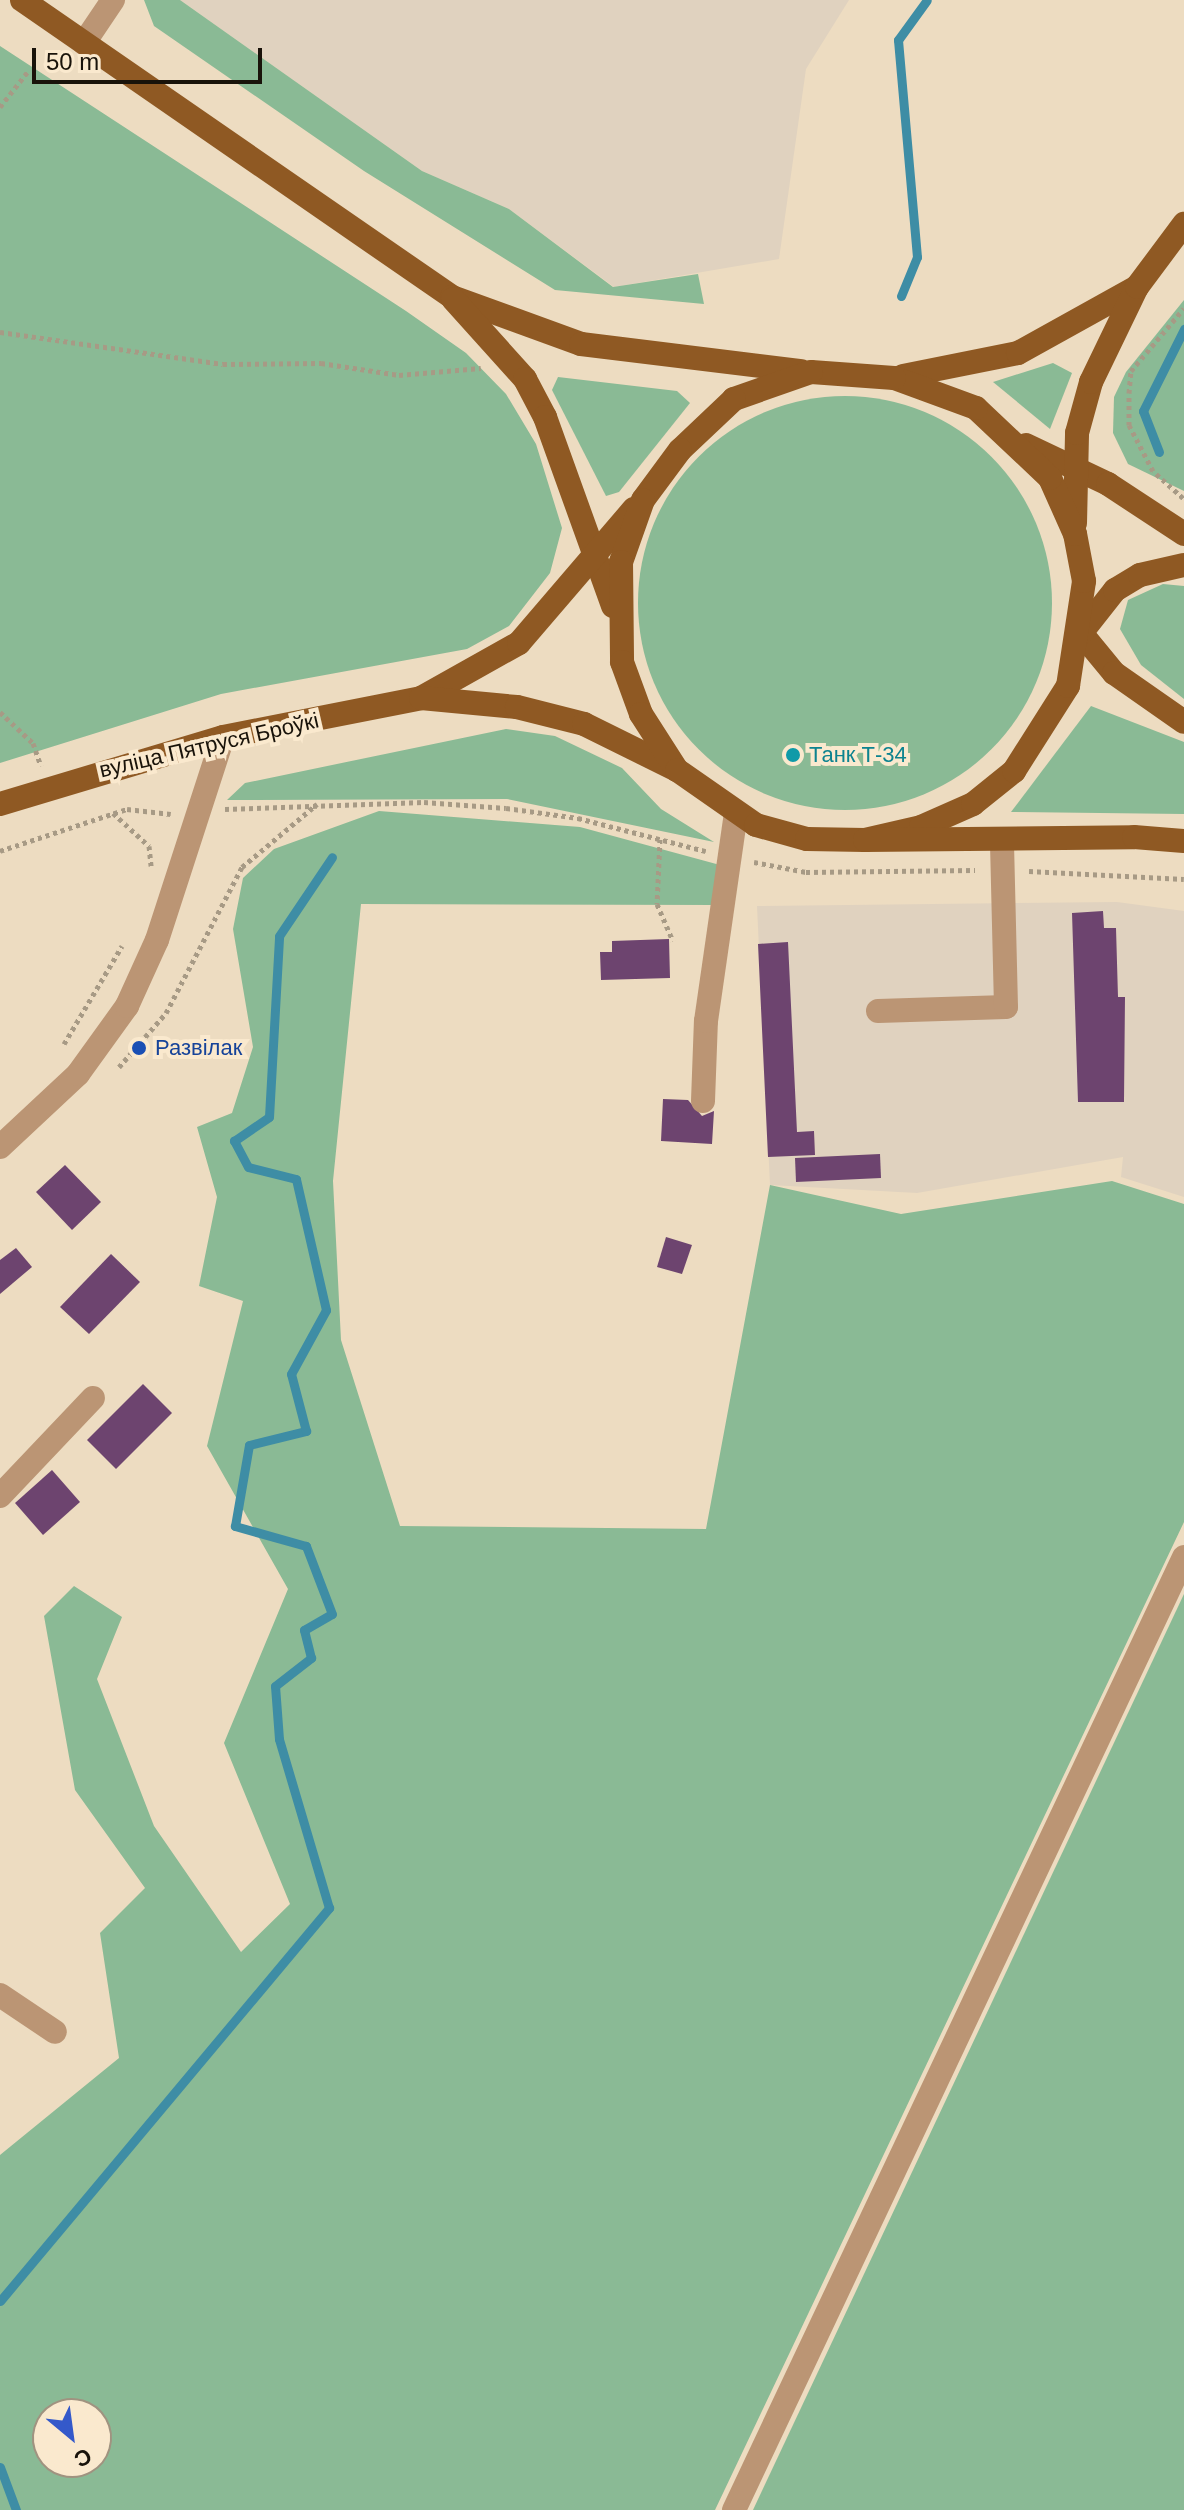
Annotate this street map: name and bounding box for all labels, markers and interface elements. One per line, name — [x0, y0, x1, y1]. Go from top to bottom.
scale bar — [36, 32, 266, 82]
text: 50 m — [46, 48, 99, 75]
street label: вуліца Пятруся Броўкі — [97, 707, 321, 783]
place label: Танк Т-34 — [809, 742, 907, 768]
marker: Танк Т-34 — [784, 746, 802, 764]
place label: Развілак — [155, 1035, 242, 1061]
marker: Развілак — [130, 1039, 148, 1057]
north arrow — [32, 2398, 112, 2478]
text: С — [70, 2443, 96, 2472]

